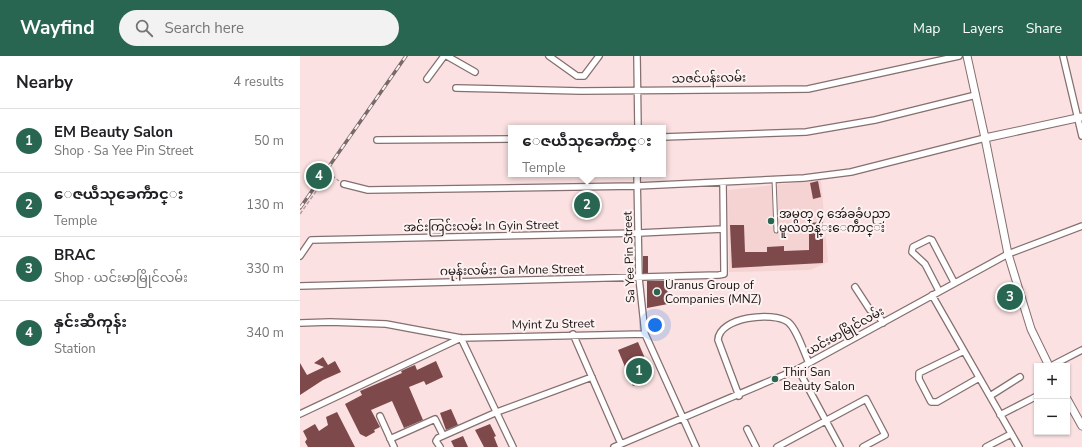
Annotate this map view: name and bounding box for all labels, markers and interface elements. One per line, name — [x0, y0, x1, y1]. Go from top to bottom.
search box — [119, 10, 399, 46]
text: Wayfind — [20, 15, 95, 41]
icon: search — [133, 17, 155, 39]
text: Search here — [165, 18, 244, 38]
text: Map — [913, 19, 940, 38]
text: Layers — [962, 19, 1004, 38]
text: Share — [1026, 19, 1062, 38]
street label: သဇင်ပန်းလမ်း — [672, 68, 746, 89]
text: Nearby — [16, 71, 73, 94]
text: 4 results — [233, 73, 284, 91]
text: EM Beauty Salon — [54, 122, 173, 142]
popup — [508, 125, 666, 177]
text: ေဇယဵသုခေကဵာင္း — [522, 131, 652, 151]
text: 1 — [25, 132, 33, 150]
text: 50 m — [254, 132, 284, 150]
text: Shop · Sa Yee Pin Street — [54, 142, 193, 160]
text: Temple — [522, 159, 565, 177]
pin: 4 — [306, 161, 332, 191]
text: ေဇယဵသုခေကဵာင္း — [54, 184, 184, 204]
pin: 2 — [574, 190, 600, 220]
text: 2 — [25, 196, 33, 214]
text: 130 m — [246, 196, 284, 214]
place label: အမွတ္ ၄ အေဴခခံပညာ မူလတန္းေကဵာင္း — [779, 206, 890, 238]
street label: Sa Yee Pin Street — [619, 210, 639, 303]
text: Temple — [54, 212, 97, 230]
street label: အင်းကြင်းလမ်း In Gyin Street — [403, 216, 560, 237]
marker: အမွတ္ ၄ အေဴခခံပညာ မူလတန္းေကဵာင္း — [766, 216, 776, 226]
text: BRAC — [54, 245, 96, 265]
text: 3 — [25, 260, 33, 278]
text: 330 m — [246, 260, 284, 278]
street label: ဂမုန်းလမ်းး Ga Mone Street — [440, 260, 585, 281]
text: Shop · ယင်းမာမြိုင်လမ်း — [54, 269, 188, 287]
place label: Uranus Group of Companies (MNZ) — [665, 277, 762, 307]
pin: 3 — [997, 282, 1023, 312]
marker: Uranus Group of Companies (MNZ) — [652, 287, 662, 297]
street label: ယင်းမာမြိုင်လမ်း — [803, 302, 888, 361]
text: နှင်းဆီကုန်း — [54, 312, 127, 332]
street label: Myint Zu Street — [511, 315, 595, 333]
your location — [645, 315, 665, 335]
text: 4 — [25, 324, 33, 342]
text: 340 m — [246, 324, 284, 342]
text: Station — [54, 340, 96, 358]
pin: 1 — [626, 356, 652, 386]
map controls — [1034, 363, 1070, 435]
button: + — [1034, 363, 1070, 399]
place label: Thiri San Beauty Salon — [783, 364, 855, 394]
marker: Thiri San Beauty Salon — [770, 374, 780, 384]
button: − — [1034, 399, 1070, 435]

